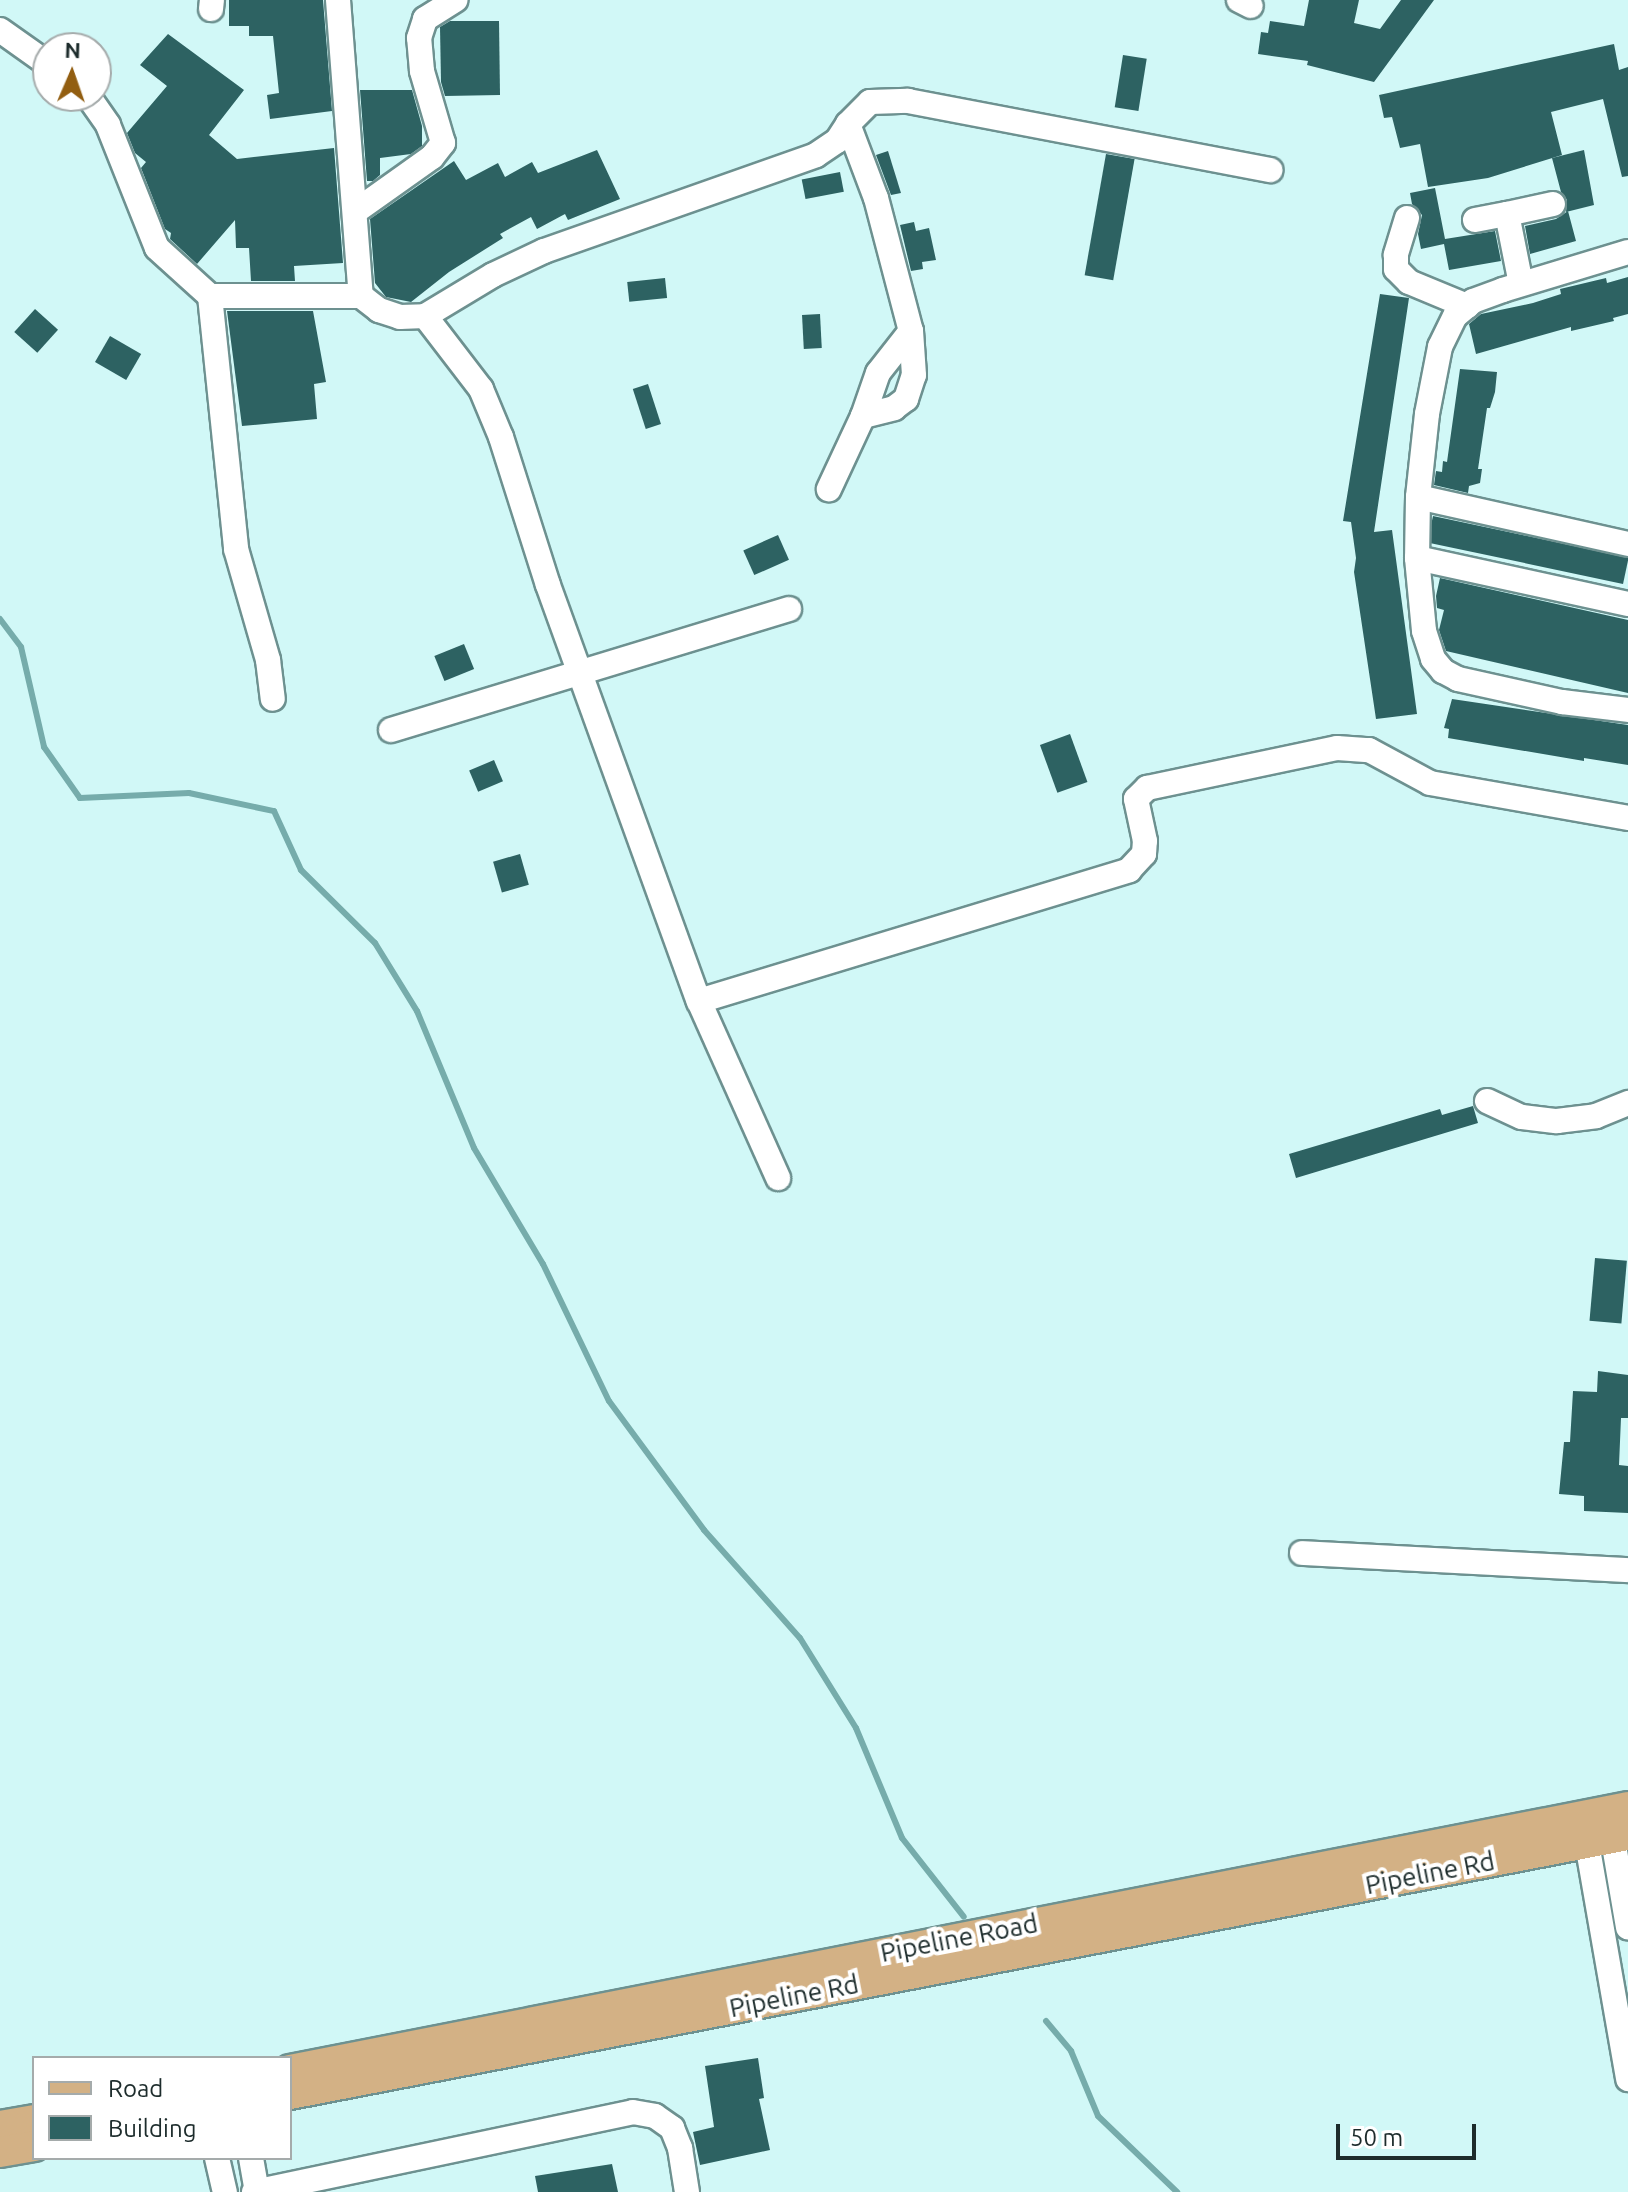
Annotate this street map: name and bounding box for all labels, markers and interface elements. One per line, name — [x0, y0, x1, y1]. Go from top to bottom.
north arrow — [32, 32, 112, 112]
text: N — [64, 37, 81, 62]
street label: Pipeline Rd — [1363, 1845, 1497, 1901]
street label: Pipeline Road — [878, 1907, 1040, 1969]
street label: Pipeline Rd — [727, 1968, 861, 2024]
legend — [32, 2056, 292, 2160]
text: Road — [108, 2075, 163, 2102]
scale bar — [1340, 2108, 1480, 2158]
text: Building — [108, 2115, 196, 2142]
text: 50 m — [1350, 2124, 1403, 2151]

